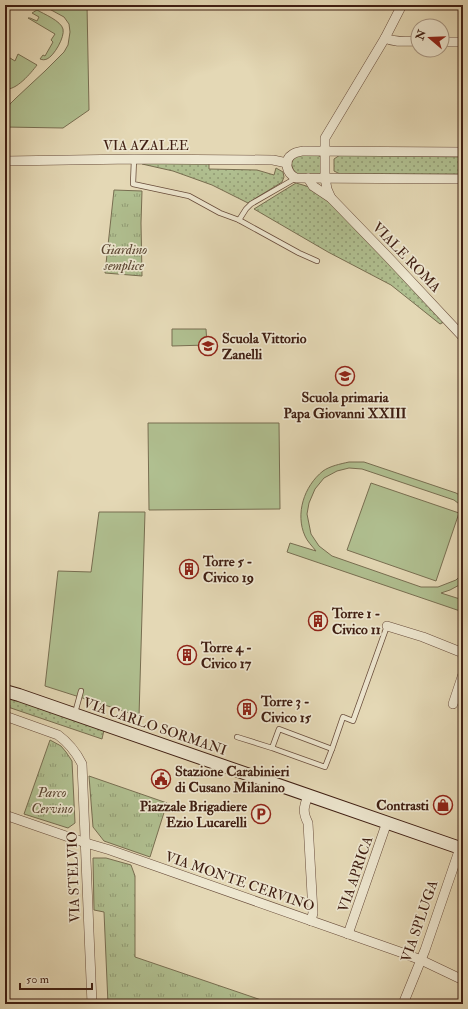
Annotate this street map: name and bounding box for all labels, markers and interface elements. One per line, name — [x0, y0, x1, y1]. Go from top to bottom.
north arrow — [410, 18, 450, 58]
text: N — [413, 27, 429, 43]
street label: VIA AZALEE — [103, 137, 189, 154]
street label: VIALE ROMA — [369, 219, 444, 296]
park label: Giardino semplice — [101, 241, 147, 274]
place label: Scuola Vittorio Zanelli — [222, 330, 307, 363]
school or university icon: Scuola Vittorio Zanelli — [197, 335, 219, 357]
school or university icon: Scuola primaria Papa Giovanni XXIII — [334, 365, 356, 387]
place label: Scuola primaria Papa Giovanni XXIII — [284, 389, 407, 423]
place label: Torre 5 - Civico 19 — [202, 553, 254, 586]
building icon: Torre 5 - Civico 19 — [178, 558, 200, 580]
place label: Torre 1 - Civico 11 — [331, 605, 381, 638]
building icon: Torre 1 - Civico 11 — [307, 610, 329, 632]
place label: Torre 4 - Civico 17 — [200, 639, 252, 672]
building icon: Torre 4 - Civico 17 — [176, 644, 198, 666]
place label: Torre 3 - Civico 15 — [260, 693, 312, 726]
street label: VIA CARLO SORMANI — [81, 694, 229, 759]
building icon: Torre 3 - Civico 15 — [236, 698, 258, 720]
place label: Stazione Carabinieri di Cusano Milanino — [175, 763, 290, 796]
public building icon: Stazione Carabinieri di Cusano Milanino — [150, 768, 172, 790]
park label: Parco Cervino — [31, 784, 73, 817]
shop icon: Contrasti — [432, 794, 454, 816]
place label: Contrasti — [376, 797, 429, 814]
place label: Piazzale Brigadiere Ezio Lucarelli — [140, 798, 247, 831]
parking icon: Piazzale Brigadiere Ezio Lucarelli — [250, 803, 272, 825]
street label: VIA STELVIO — [63, 831, 84, 923]
street label: VIA APRICA — [335, 834, 376, 914]
street label: VIA MONTE CERVINO — [163, 848, 317, 915]
street label: VIA SPLUGA — [398, 878, 441, 964]
scale bar — [20, 965, 92, 991]
text: 50 m — [26, 972, 50, 987]

